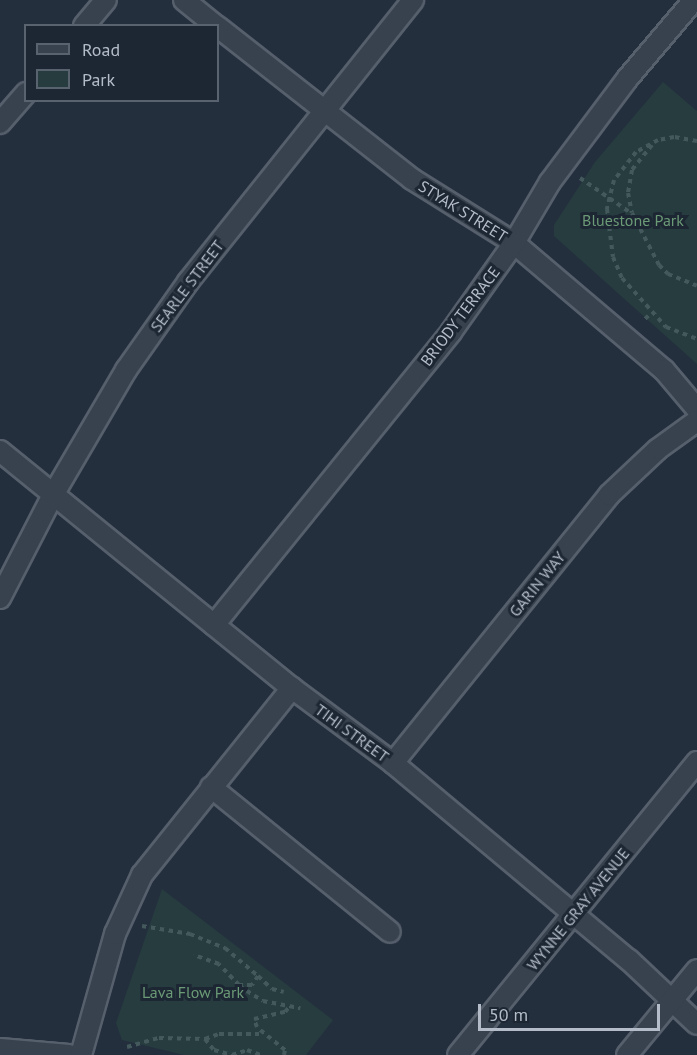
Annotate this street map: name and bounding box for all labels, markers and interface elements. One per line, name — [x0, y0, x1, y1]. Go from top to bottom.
legend — [24, 24, 219, 102]
text: Road — [82, 38, 120, 61]
text: Park — [82, 68, 115, 91]
street label: STYAK STREET — [415, 176, 511, 246]
park label: Bluestone Park — [582, 210, 684, 230]
street label: SEARLE STREET — [146, 236, 228, 336]
street label: BRIODY TERRACE — [416, 262, 504, 370]
street label: GARIN WAY — [505, 548, 569, 620]
street label: TIHI STREET — [312, 700, 392, 766]
street label: WYNNE GRAY AVENUE — [522, 844, 634, 974]
park label: Lava Flow Park — [142, 982, 244, 1002]
scale bar — [481, 992, 662, 1030]
text: 50 m — [489, 1003, 528, 1026]

